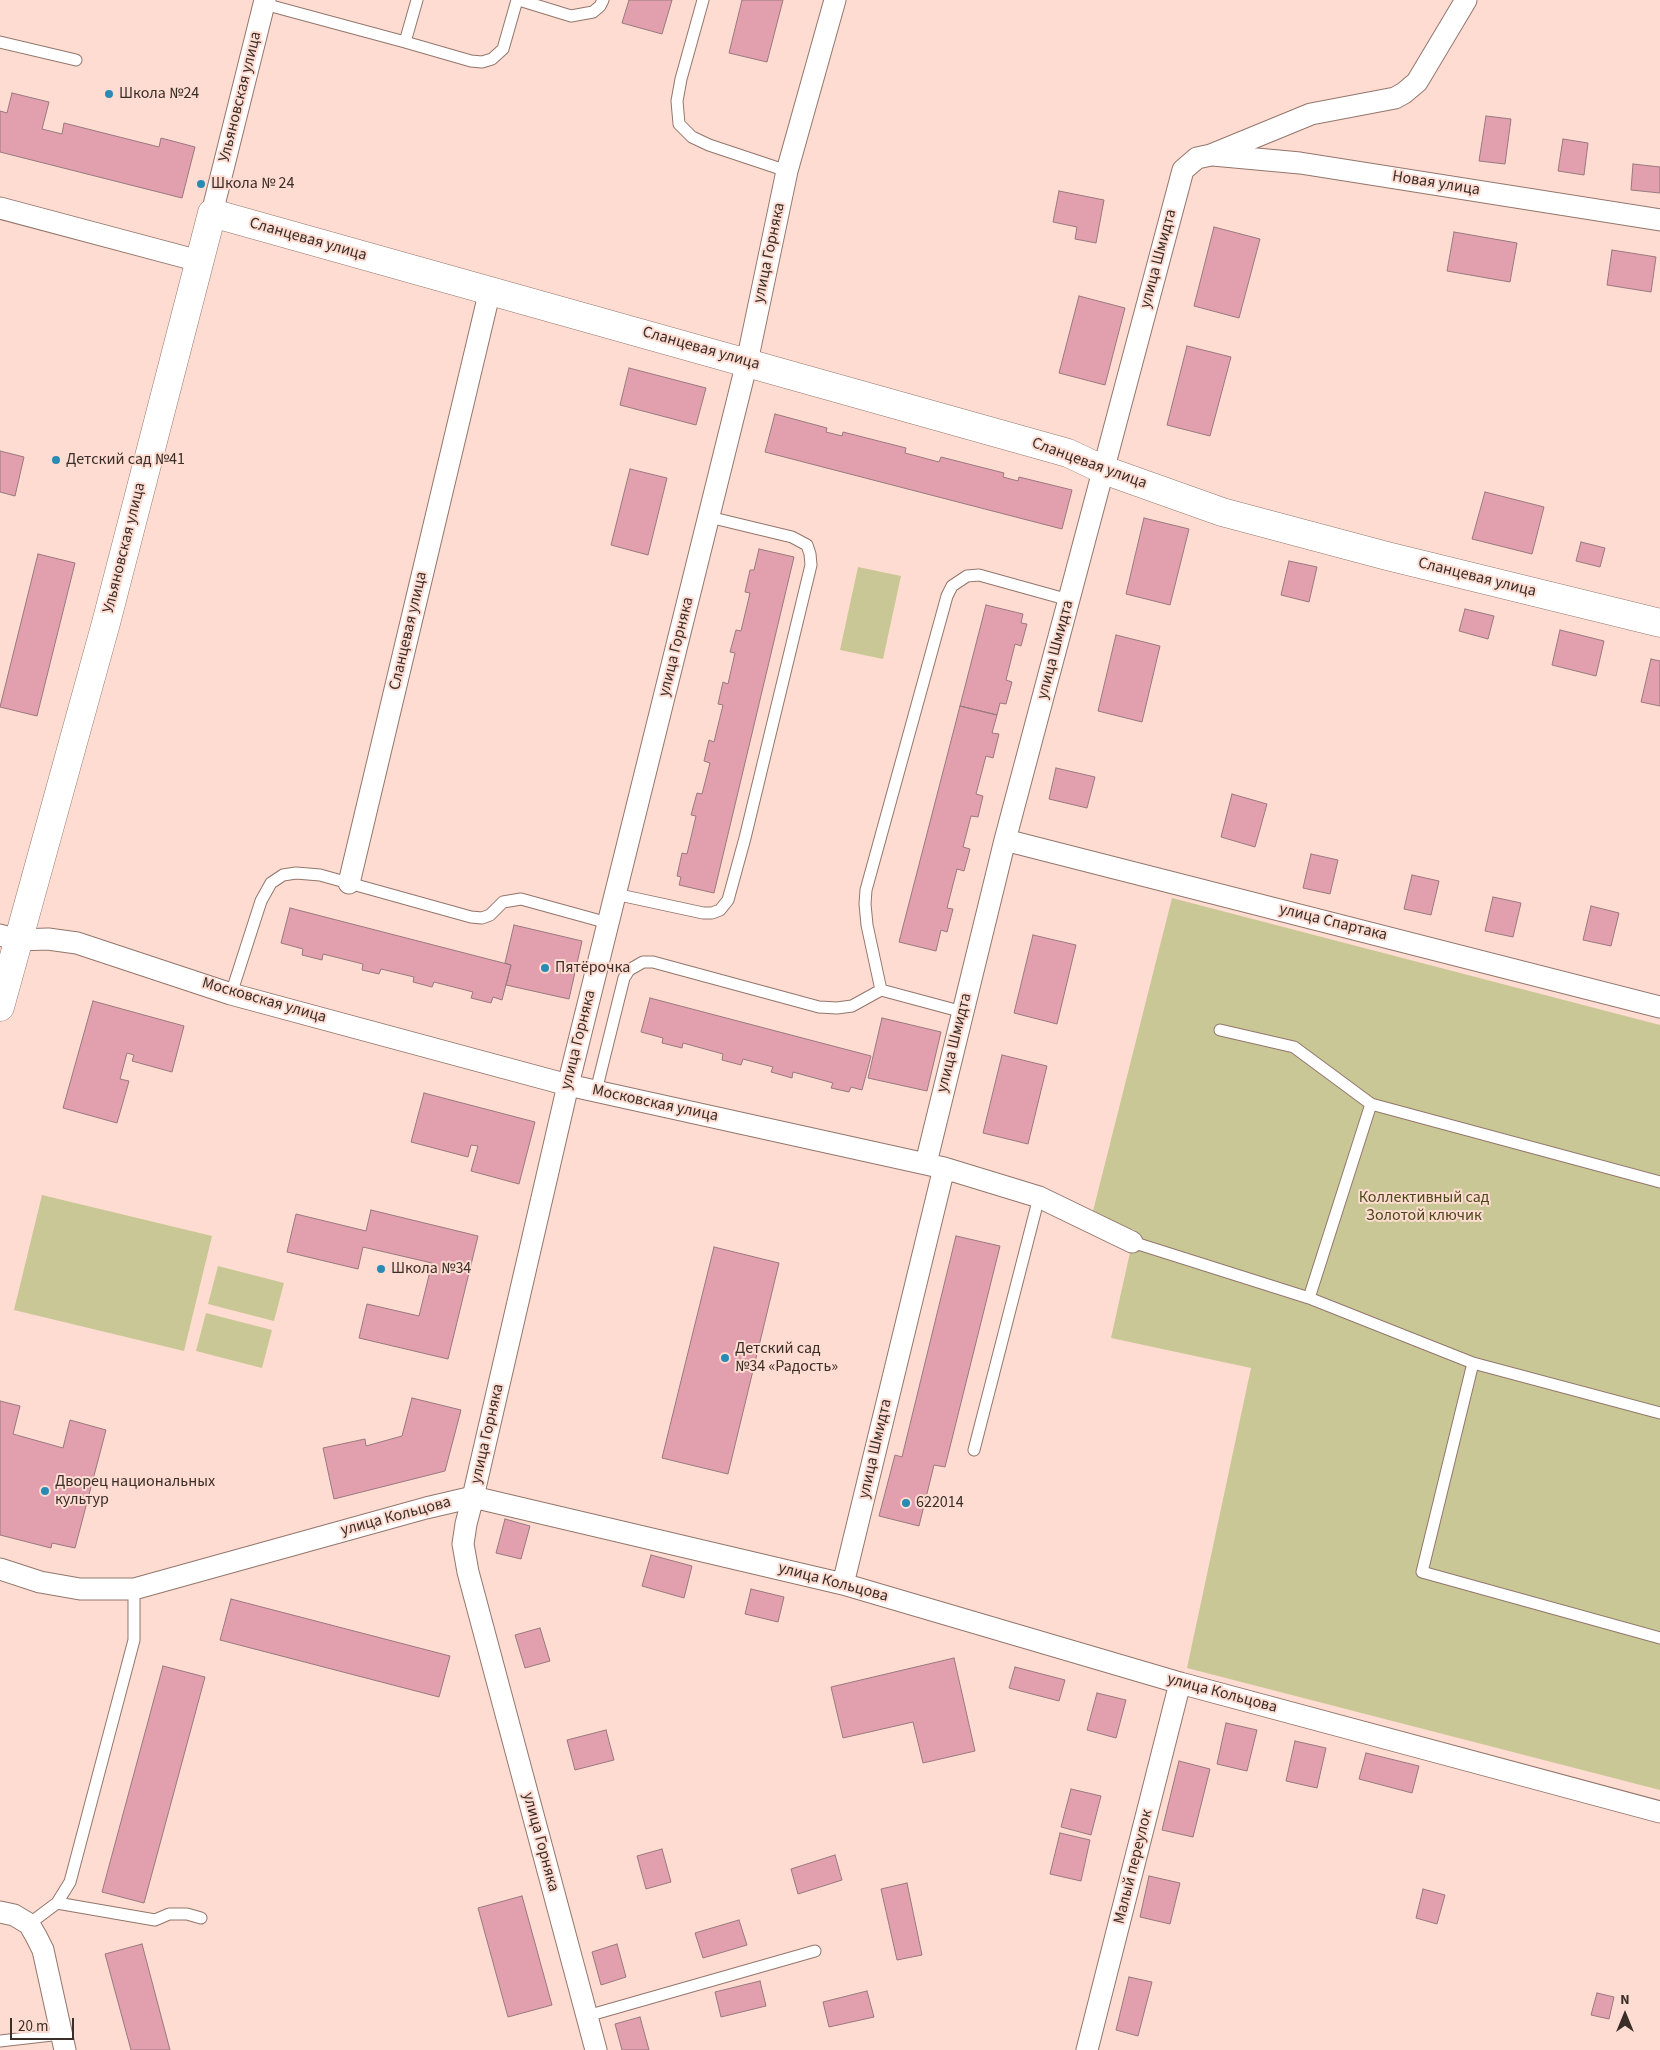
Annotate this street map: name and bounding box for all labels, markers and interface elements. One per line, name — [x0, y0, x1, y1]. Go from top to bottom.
street label: Ульяновская улица — [216, 30, 266, 164]
place label: Школа №24 — [119, 84, 199, 104]
marker: Школа №24 — [103, 88, 115, 100]
street label: Новая улица — [1391, 168, 1481, 200]
place label: Школа № 24 — [211, 174, 294, 194]
marker: Школа № 24 — [195, 178, 207, 190]
street label: улица Горняка — [750, 201, 790, 305]
street label: улица Шмидта — [1137, 207, 1181, 311]
street label: Сланцевая улица — [247, 214, 369, 266]
street label: Сланцевая улица — [640, 323, 762, 375]
street label: Сланцевая улица — [1029, 434, 1149, 494]
place label: Детский сад №41 — [66, 450, 185, 470]
marker: Детский сад №41 — [50, 454, 62, 466]
street label: Ульяновская улица — [100, 481, 150, 615]
street label: Сланцевая улица — [1416, 554, 1538, 602]
street label: Сланцевая улица — [386, 570, 432, 692]
street label: улица Горняка — [655, 595, 699, 699]
street label: улица Шмидта — [1034, 598, 1078, 702]
street label: улица Спартака — [1277, 900, 1389, 946]
place label: Пятёрочка — [555, 958, 630, 978]
marker: Пятёрочка — [539, 962, 551, 974]
street label: Московская улица — [200, 974, 328, 1028]
street label: улица Горняка — [557, 988, 601, 1092]
street label: улица Шмидта — [933, 991, 977, 1095]
street label: Московская улица — [590, 1081, 720, 1127]
park label: Коллективный сад Золотой ключик — [1359, 1188, 1489, 1226]
place label: Школа №34 — [391, 1259, 471, 1279]
marker: Школа №34 — [375, 1263, 387, 1275]
place label: Детский сад №34 «Радость» — [735, 1339, 838, 1377]
marker: Детский сад №34 «Радость» — [719, 1352, 731, 1364]
street label: улица Горняка — [467, 1382, 509, 1486]
street label: улица Шмидта — [855, 1397, 897, 1501]
place label: Дворец национальных культур — [55, 1472, 215, 1510]
marker: Дворец национальных культур — [39, 1485, 51, 1497]
street label: улица Кольцова — [339, 1493, 453, 1541]
place label: 622014 — [916, 1493, 964, 1513]
marker: 622014 — [900, 1497, 912, 1509]
street label: улица Кольцова — [776, 1559, 890, 1607]
street label: улица Кольцова — [1165, 1670, 1279, 1718]
street label: улица Горняка — [518, 1790, 562, 1894]
street label: Малый переулок — [1110, 1808, 1158, 1926]
north arrow — [1600, 1990, 1650, 2040]
text: N — [1620, 1990, 1630, 2010]
scale bar — [12, 2008, 76, 2040]
text: 20 m — [18, 2016, 48, 2037]

